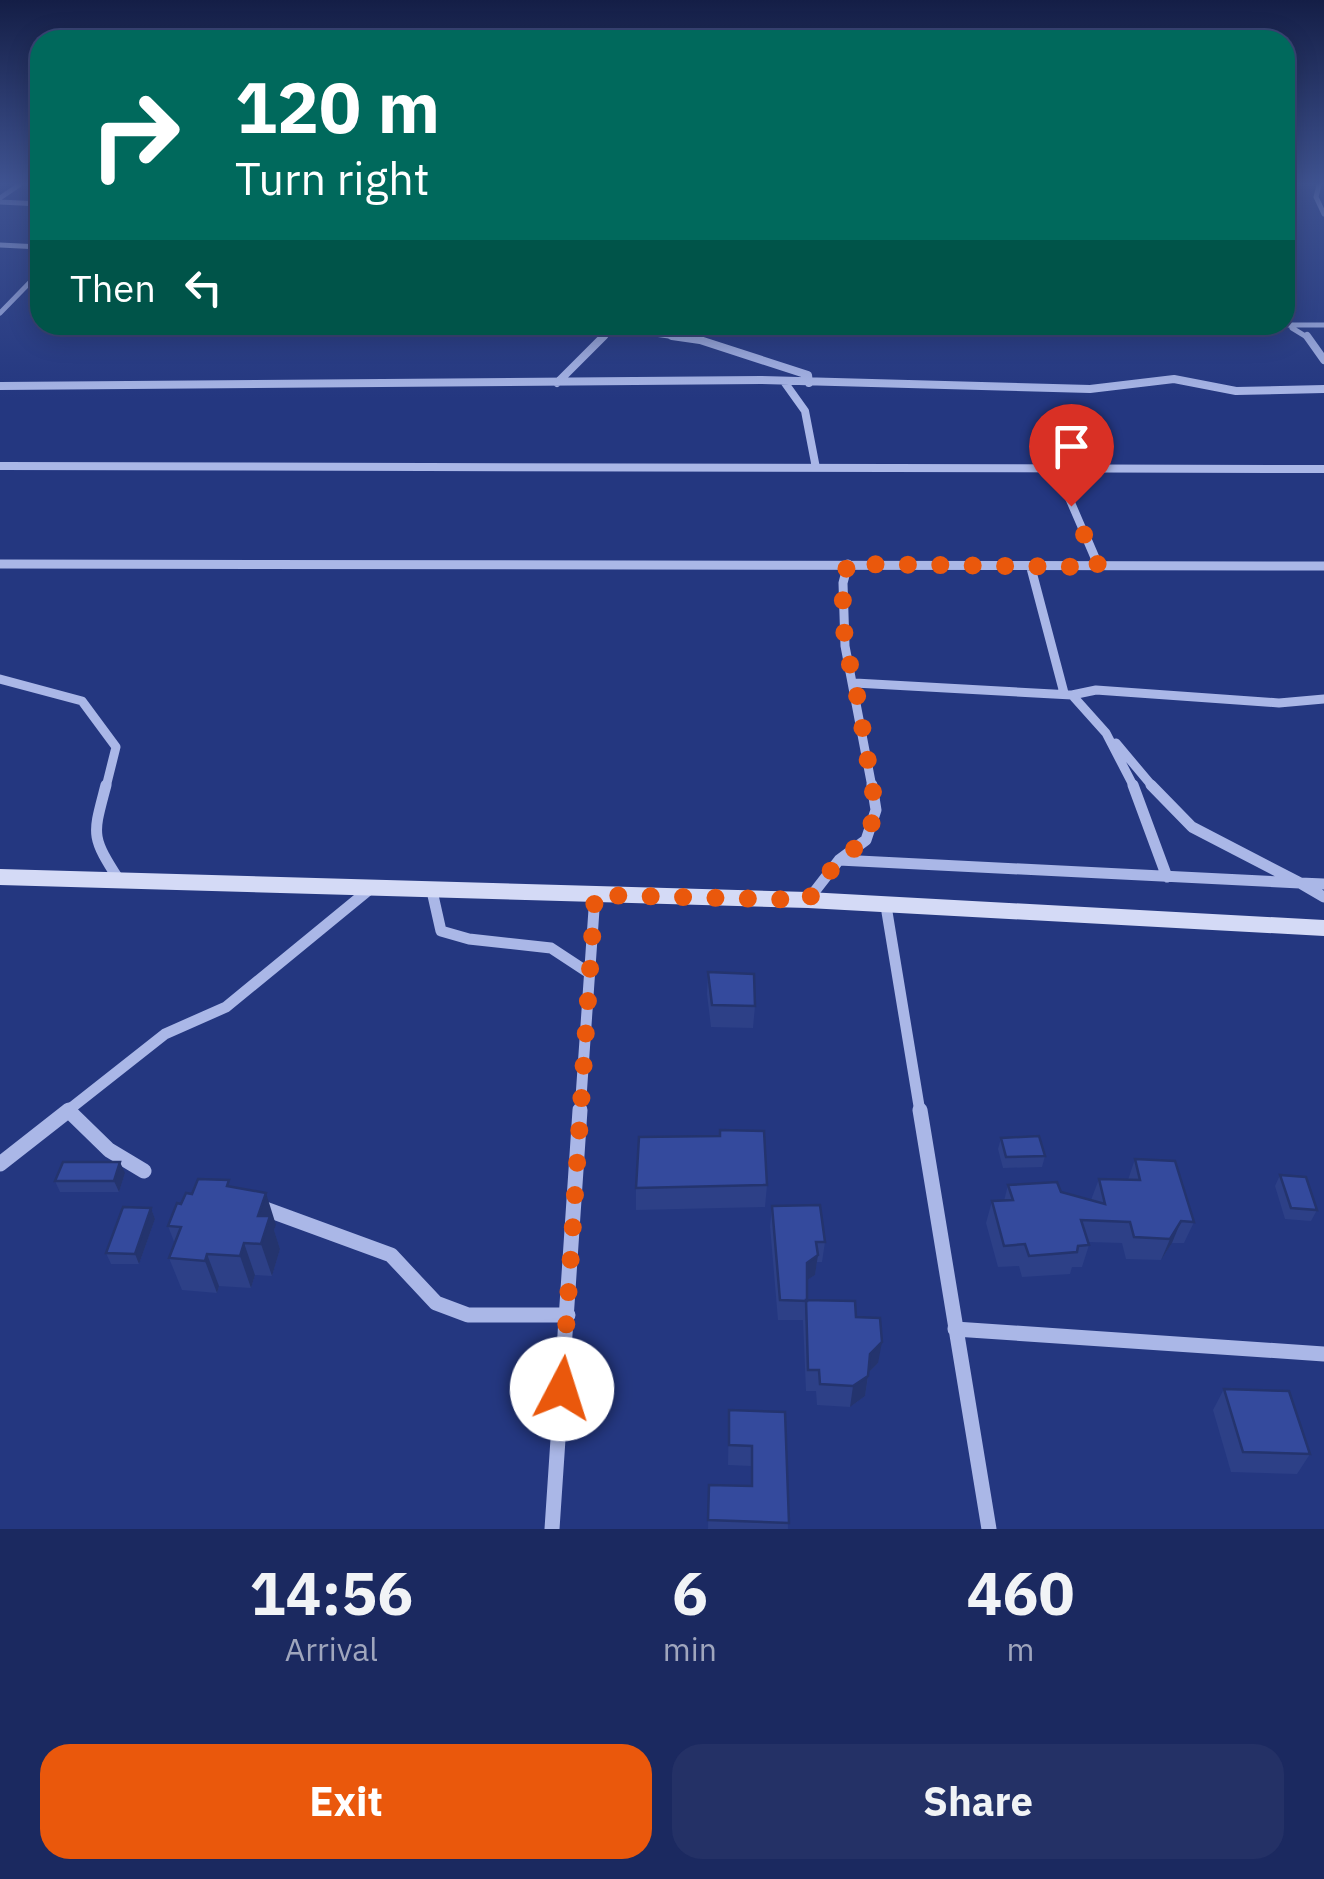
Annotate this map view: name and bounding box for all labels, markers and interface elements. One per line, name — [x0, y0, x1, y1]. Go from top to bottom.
text: 120 m — [235, 61, 440, 152]
icon: right — [70, 70, 200, 200]
text: Turn right — [235, 149, 430, 207]
icon: left — [176, 260, 231, 315]
text: Then — [70, 263, 156, 312]
pin — [1029, 404, 1114, 507]
icon: arrive — [1044, 419, 1099, 474]
position arrow — [510, 1337, 614, 1441]
text: 14:56 — [250, 1553, 413, 1632]
text: 6 — [672, 1553, 708, 1632]
text: 460 — [966, 1553, 1074, 1632]
text: Arrival — [285, 1628, 378, 1670]
text: min — [663, 1628, 717, 1670]
text: m — [1007, 1628, 1034, 1670]
button: Exit — [40, 1744, 652, 1859]
button: Share — [672, 1744, 1284, 1859]

